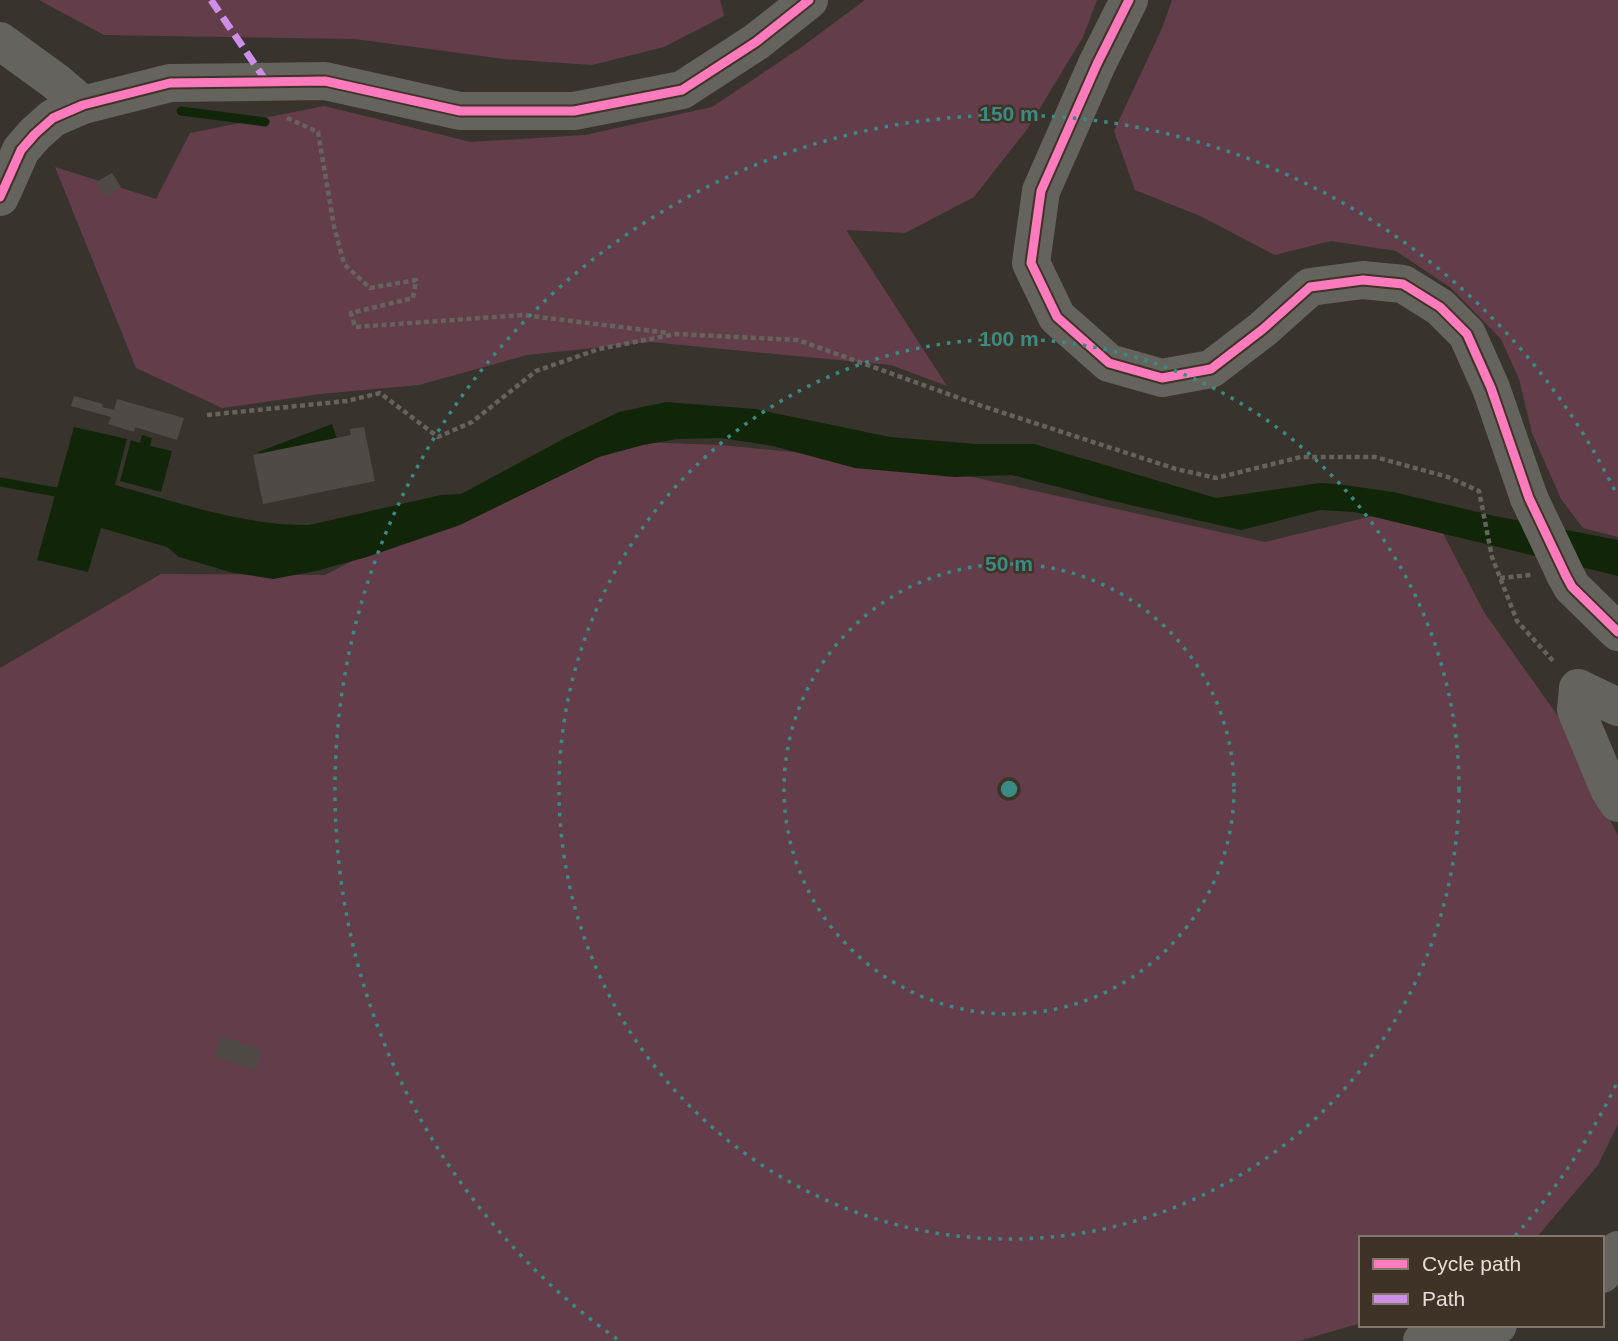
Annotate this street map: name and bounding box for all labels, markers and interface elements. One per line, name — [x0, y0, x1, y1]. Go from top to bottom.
text: 150 m — [979, 102, 1039, 125]
text: 100 m — [979, 327, 1039, 350]
text: 50 m — [985, 552, 1033, 575]
centre of rings — [997, 777, 1021, 801]
legend — [1359, 1236, 1604, 1327]
text: Cycle path — [1422, 1252, 1521, 1275]
text: Path — [1422, 1287, 1465, 1310]

